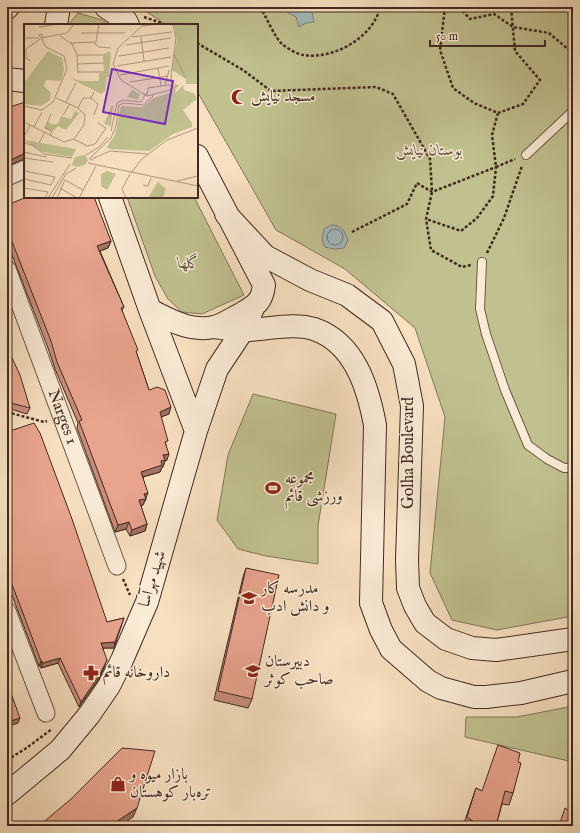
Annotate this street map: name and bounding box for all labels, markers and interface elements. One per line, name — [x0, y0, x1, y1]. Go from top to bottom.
scale bar — [430, 22, 545, 48]
inset map — [24, 24, 198, 198]
text: 50 m — [436, 29, 458, 44]
place label: مسجد نیایش — [251, 87, 316, 107]
mosque icon: مسجد نیایش — [230, 88, 248, 106]
park label: بوستان نیایش — [395, 141, 463, 161]
park label: گلها — [176, 253, 200, 274]
street label: Narges 1 — [43, 387, 81, 448]
street label: Golha Boulevard — [399, 397, 419, 509]
place label: مجموعه ورزشی قائم — [285, 469, 343, 510]
sports icon: مجموعه ورزشی قائم — [264, 479, 282, 497]
street label: شهید مهرآسا — [134, 548, 171, 610]
place label: مدرسه کار و دانش ادب — [259, 579, 329, 617]
school or university icon: مدرسه کار و دانش ادب — [240, 589, 258, 607]
place label: دبيرستان صاحب كوثر — [263, 652, 334, 690]
school or university icon: دبيرستان صاحب كوثر — [244, 662, 262, 680]
place label: داروخانه قائم — [103, 663, 170, 686]
pharmacy icon: داروخانه قائم — [82, 664, 100, 682]
place label: بازار میوه و تره‌بار کوهستان — [128, 765, 211, 803]
shop icon: بازار میوه و تره‌بار کوهستان — [109, 775, 127, 793]

